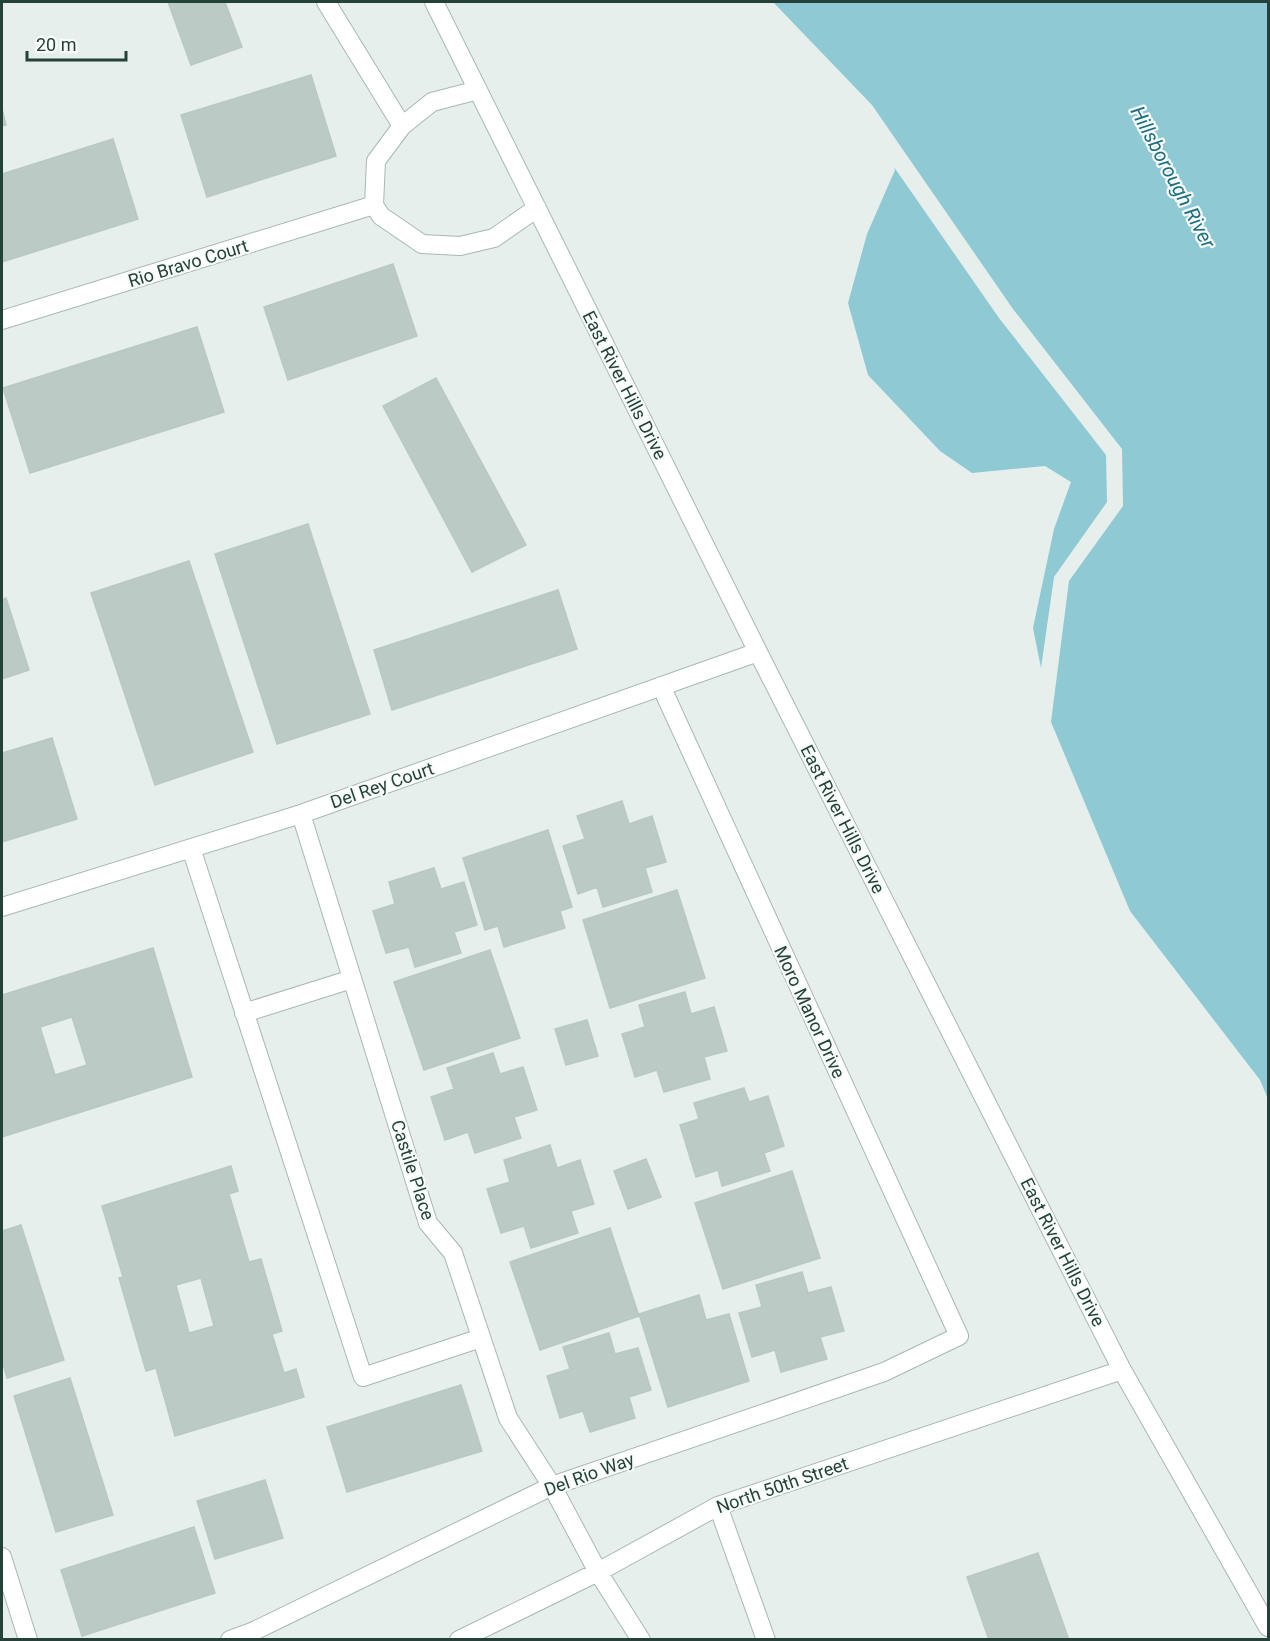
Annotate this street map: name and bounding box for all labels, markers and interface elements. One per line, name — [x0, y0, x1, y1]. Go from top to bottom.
scale bar — [27, 24, 126, 62]
text: 20 m — [36, 34, 76, 55]
water label: Hillsborough River — [1125, 102, 1221, 253]
street label: Rio Bravo Court — [125, 235, 251, 291]
street label: East River Hills Drive — [578, 307, 672, 463]
street label: East River Hills Drive — [796, 741, 890, 897]
street label: Del Rey Court — [328, 757, 437, 813]
street label: Moro Manor Drive — [770, 943, 850, 1081]
street label: Castile Place — [387, 1117, 439, 1223]
street label: East River Hills Drive — [1016, 1174, 1110, 1330]
street label: Del Rio Way — [541, 1448, 637, 1500]
street label: North 50th Street — [713, 1453, 851, 1517]

